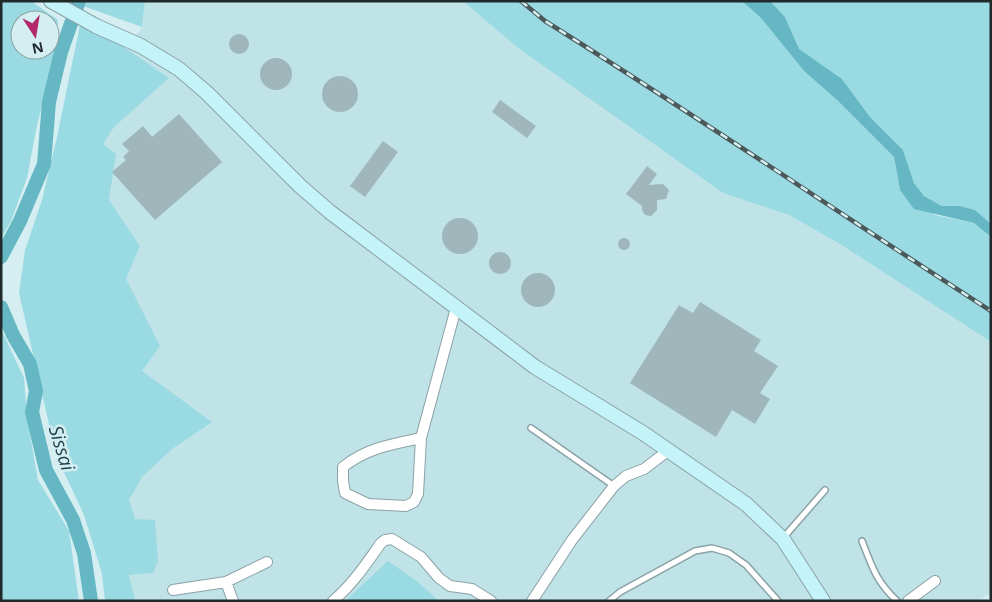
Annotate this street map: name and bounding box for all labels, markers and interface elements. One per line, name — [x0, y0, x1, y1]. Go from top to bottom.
north arrow — [10, 10, 60, 60]
text: N — [30, 38, 45, 59]
water label: Sissai — [43, 422, 82, 475]

